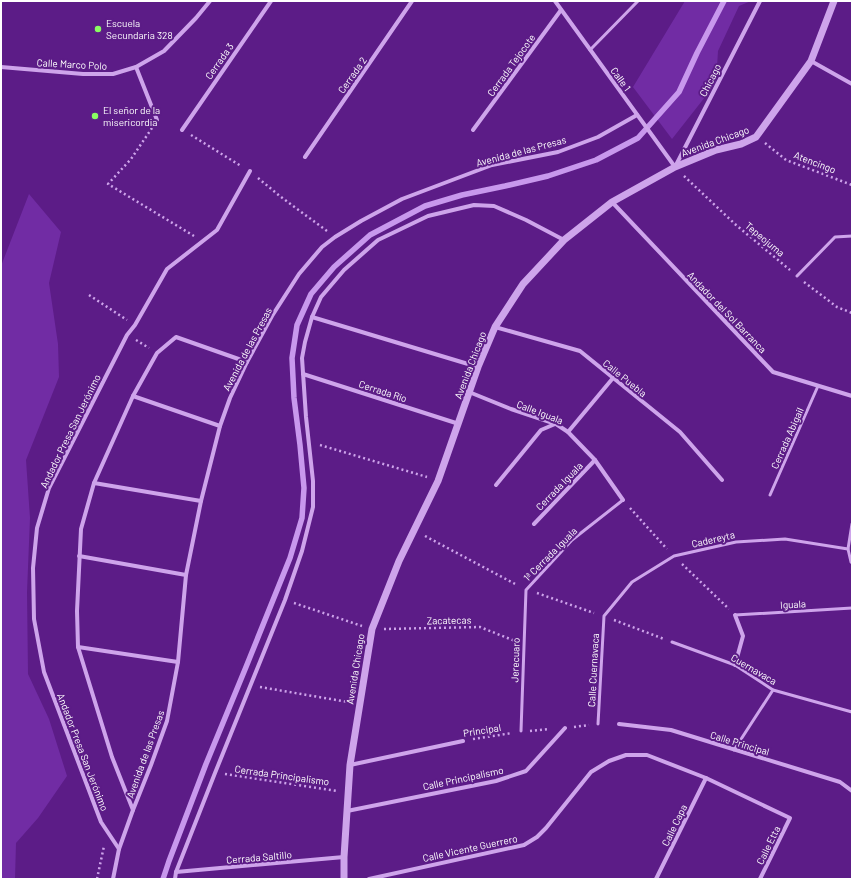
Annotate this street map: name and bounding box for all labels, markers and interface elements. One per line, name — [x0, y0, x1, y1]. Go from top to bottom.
place label: Escuela Secundaria 328 — [106, 17, 173, 41]
marker: Escuela Secundaria 328 — [93, 24, 103, 34]
street label: Cerrada Tejocote — [484, 32, 538, 98]
street label: Cerrada 3 — [202, 41, 236, 81]
street label: Cerrada 2 — [335, 54, 369, 96]
street label: Calle Marco Polo — [37, 56, 107, 72]
street label: Chicago — [697, 62, 723, 98]
street label: Calle 1 — [608, 65, 634, 93]
place label: El señor de la misericordia — [103, 104, 160, 128]
marker: El señor de la misericordia — [90, 111, 100, 121]
street label: Avenida Chicago — [679, 123, 751, 159]
street label: Avenida de las Presas — [475, 133, 568, 169]
street label: Atencingo — [792, 149, 838, 175]
street label: Tepeojuma — [743, 219, 787, 259]
street label: Andador del Sol Barranca — [685, 269, 769, 355]
street label: Avenida de las Presas — [220, 305, 274, 393]
street label: Avenida Chicago — [452, 330, 488, 400]
street label: Calle Puebla — [601, 357, 649, 399]
street label: Andador Presa San Jerónimo — [37, 372, 103, 490]
street label: Cerrada Río — [357, 378, 409, 404]
street label: Calle Iguala — [515, 398, 565, 426]
street label: Cerrada Abigail — [768, 406, 806, 470]
street label: Cerrada Iguala — [533, 459, 585, 513]
street label: 1ª Cerrada Iguala — [521, 525, 579, 583]
street label: Cadereyta — [690, 528, 736, 550]
street label: Iguala — [780, 597, 806, 611]
street label: Zacatecas — [426, 614, 472, 626]
street label: Avenida Chicago — [343, 633, 367, 705]
street label: Calle Cuernavaca — [585, 633, 601, 707]
street label: Jerecuaro — [508, 637, 522, 683]
street label: Cuernavaca — [729, 651, 779, 687]
street label: Andador Presa San Jerónimo — [55, 691, 111, 813]
street label: Avenida de las Presas — [124, 708, 167, 800]
street label: Principal — [462, 721, 502, 739]
street label: Calle Principal — [709, 728, 771, 758]
street label: Cerrada Principalismo — [234, 762, 330, 788]
street label: Calle Principalismo — [422, 764, 504, 792]
street label: Calle Capa — [659, 802, 689, 848]
street label: Calle Etta — [754, 824, 782, 866]
street label: Calle Vicente Guerrero — [421, 832, 519, 864]
street label: Cerrada Saltillo — [226, 848, 292, 866]

